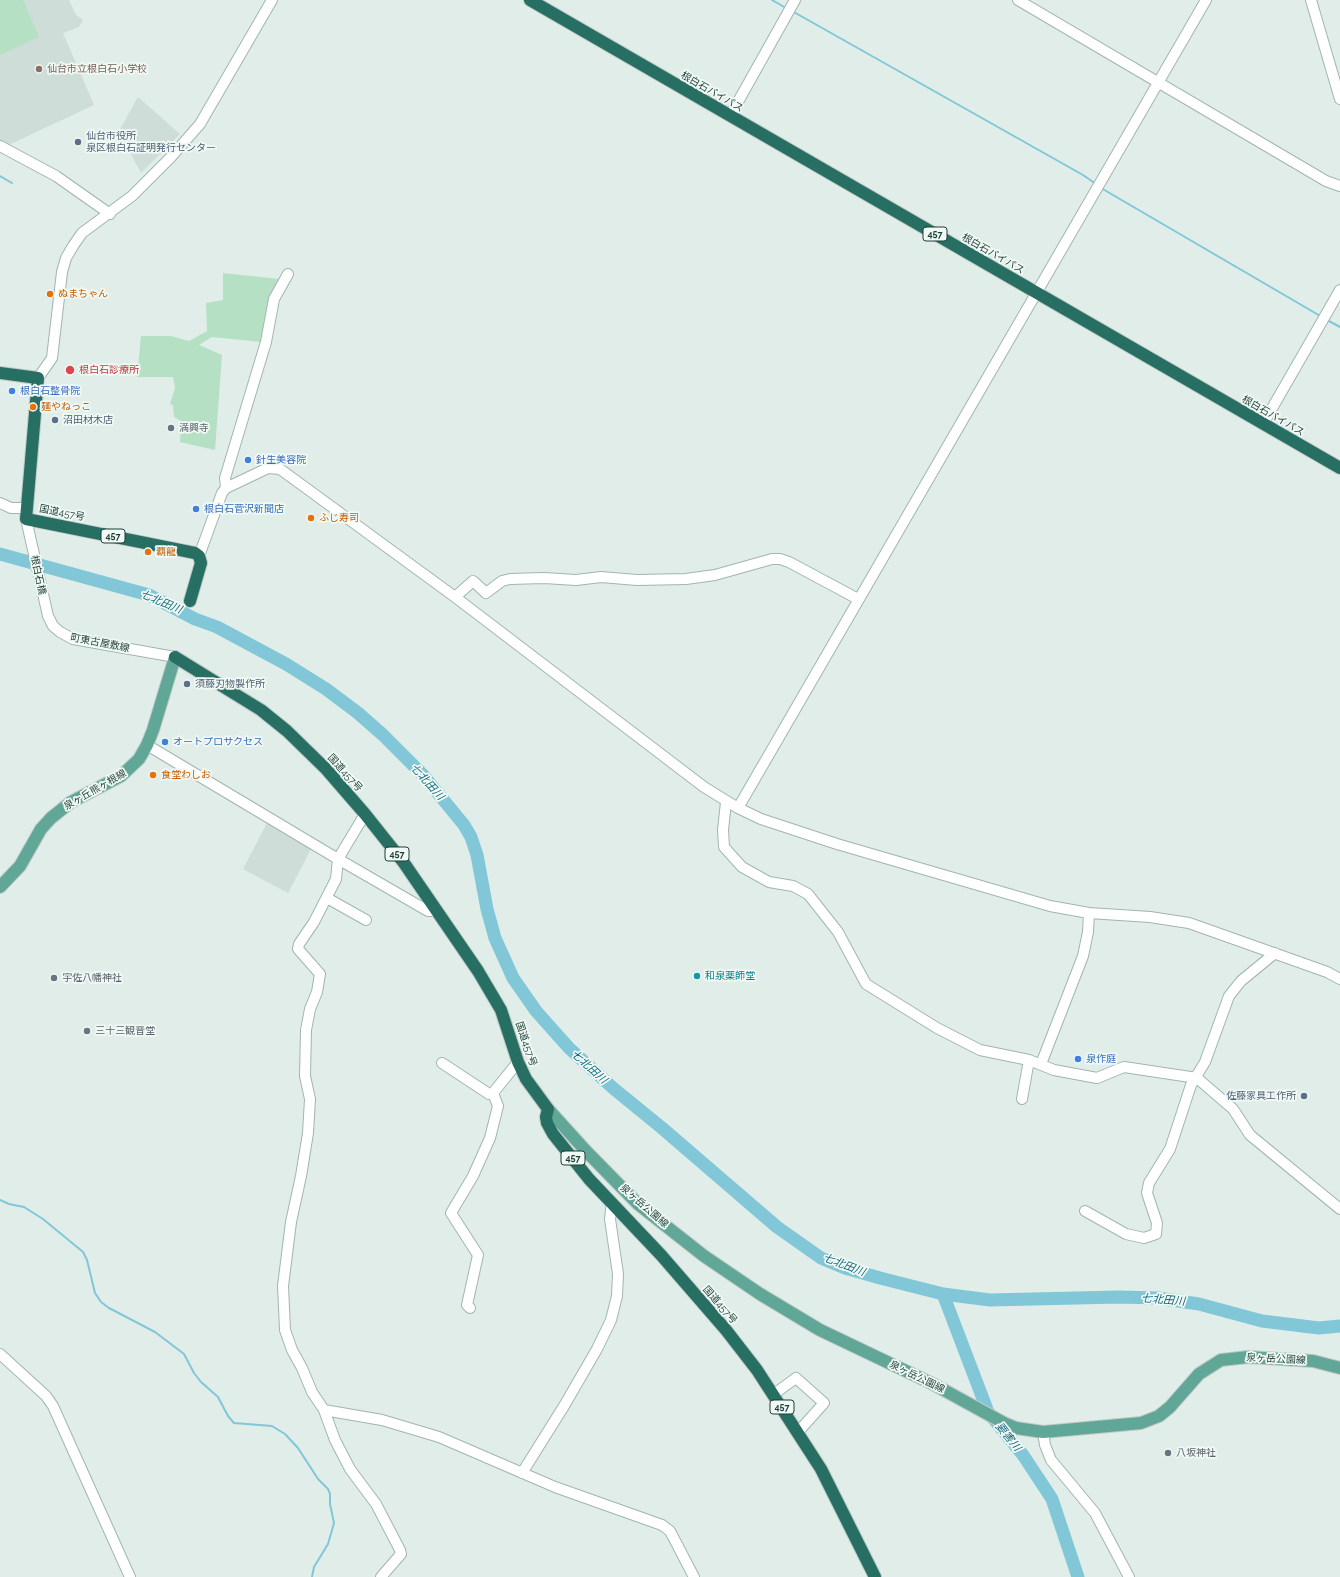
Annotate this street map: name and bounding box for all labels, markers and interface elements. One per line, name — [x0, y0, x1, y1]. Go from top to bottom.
place label: 仙台市立根白石小学校 — [47, 63, 147, 75]
marker: 仙台市立根白石小学校 — [34, 64, 44, 74]
street label: 根白石バイパス — [679, 69, 745, 115]
place label: 仙台市役所 泉区根白石証明発行センター — [86, 130, 216, 154]
marker: 仙台市役所 泉区根白石証明発行センター — [73, 137, 83, 147]
road number: 457 — [923, 227, 947, 241]
street label: 根白石バイパス — [960, 231, 1026, 277]
place label: ぬまちゃん — [58, 288, 108, 300]
marker: ぬまちゃん — [45, 289, 55, 299]
marker: 根白石診療所 — [64, 364, 76, 376]
place label: 根白石診療所 — [79, 364, 139, 376]
place label: 根白石整骨院 — [20, 385, 80, 397]
marker: 根白石整骨院 — [7, 386, 17, 396]
street label: 根白石バイパス — [1240, 393, 1306, 439]
place label: 麺やねっこ — [41, 401, 91, 413]
marker: 麺やねっこ — [28, 402, 38, 412]
place label: 沼田材木店 — [63, 414, 113, 426]
marker: 沼田材木店 — [50, 415, 60, 425]
place label: 満興寺 — [179, 422, 209, 434]
marker: 満興寺 — [166, 423, 176, 433]
place label: 針生美容院 — [256, 454, 306, 466]
marker: 針生美容院 — [243, 455, 253, 465]
street label: 国道457号 — [38, 503, 86, 523]
place label: 根白石菅沢新聞店 — [204, 503, 284, 515]
marker: 根白石菅沢新聞店 — [191, 504, 201, 514]
place label: ふじ寿司 — [319, 512, 359, 524]
marker: ふじ寿司 — [306, 513, 316, 523]
road number: 457 — [101, 529, 125, 543]
place label: 覇龍 — [156, 546, 176, 558]
marker: 覇龍 — [143, 547, 153, 557]
street label: 根白石橋 — [28, 554, 48, 596]
water label: 七北田川 — [138, 587, 184, 617]
street label: 町東古屋敷線 — [69, 631, 131, 655]
place label: 須藤刃物製作所 — [195, 678, 265, 690]
marker: 須藤刃物製作所 — [182, 679, 192, 689]
place label: オートプロサクセス — [173, 736, 263, 748]
marker: オートプロサクセス — [160, 737, 170, 747]
street label: 国道457号 — [325, 752, 365, 794]
water label: 七北田川 — [407, 761, 447, 803]
street label: 泉ヶ丘熊ヶ根線 — [62, 767, 128, 813]
place label: 食堂わしお — [161, 769, 211, 781]
marker: 食堂わしお — [148, 770, 158, 780]
road number: 457 — [385, 847, 409, 861]
place label: 和泉薬師堂 — [705, 970, 755, 982]
marker: 和泉薬師堂 — [692, 971, 702, 981]
place label: 宇佐八幡神社 — [62, 972, 122, 984]
marker: 宇佐八幡神社 — [49, 973, 59, 983]
street label: 国道457号 — [513, 1020, 539, 1068]
place label: 三十三観音堂 — [95, 1025, 155, 1037]
marker: 三十三観音堂 — [82, 1026, 92, 1036]
water label: 七北田川 — [568, 1047, 610, 1087]
place label: 泉作庭 — [1086, 1053, 1116, 1065]
marker: 泉作庭 — [1073, 1054, 1083, 1064]
place label: 佐藤家具工作所 — [1226, 1090, 1296, 1102]
marker: 佐藤家具工作所 — [1299, 1091, 1309, 1101]
road number: 457 — [561, 1151, 585, 1165]
street label: 泉ヶ岳公園線 — [617, 1182, 671, 1230]
water label: 七北田川 — [821, 1251, 867, 1279]
street label: 国道457号 — [700, 1284, 740, 1326]
water label: 七北田川 — [1141, 1292, 1185, 1308]
street label: 泉ヶ岳公園線 — [1246, 1351, 1306, 1367]
street label: 泉ヶ岳公園線 — [887, 1358, 947, 1396]
road number: 457 — [770, 1400, 794, 1414]
water label: 要害川 — [992, 1420, 1024, 1454]
place label: 八坂神社 — [1176, 1447, 1216, 1459]
marker: 八坂神社 — [1163, 1448, 1173, 1458]

